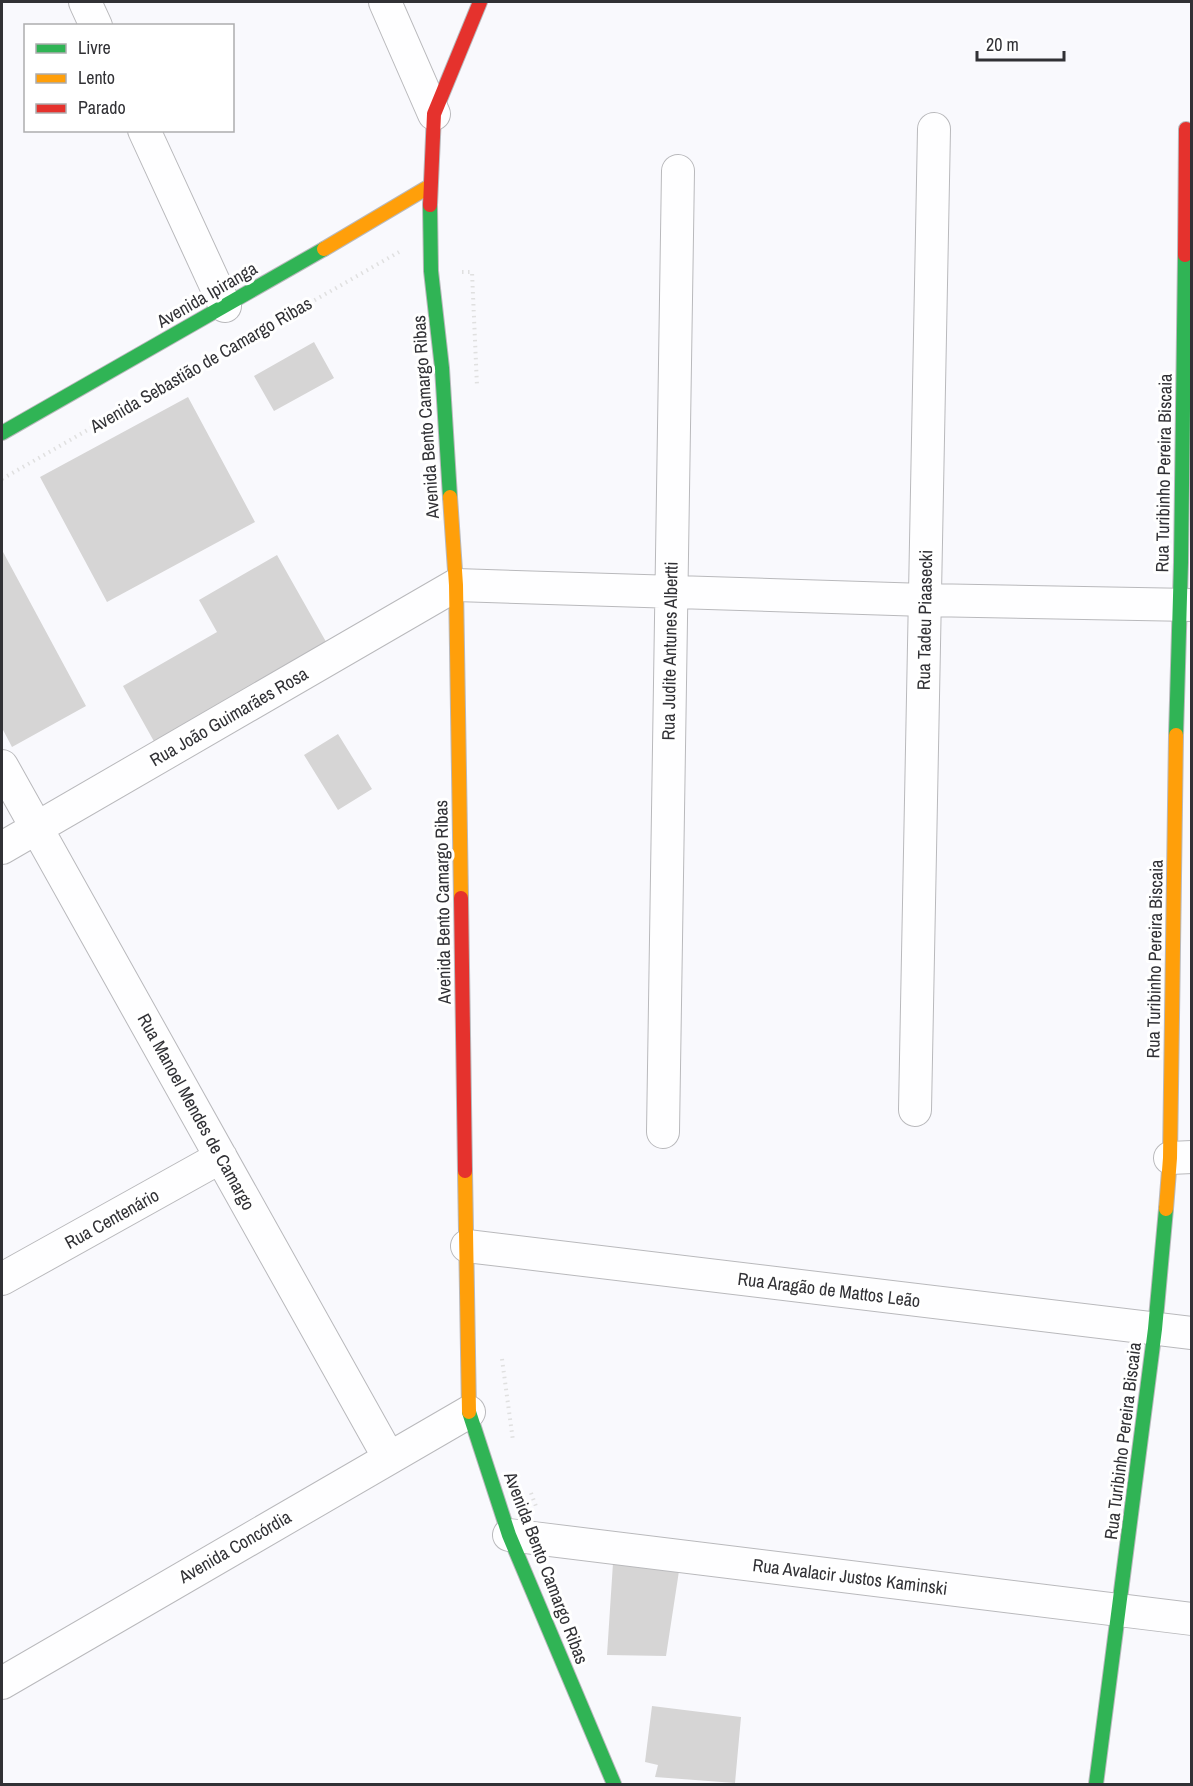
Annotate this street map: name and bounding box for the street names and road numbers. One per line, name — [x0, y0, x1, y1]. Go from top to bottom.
street label: Avenida Ipiranga — [151, 256, 262, 334]
street label: Avenida Sebastião de Camargo Ribas — [84, 291, 316, 439]
street label: Avenida Bento Camargo Ribas — [406, 314, 445, 521]
street label: Rua Turibinho Pereira Biscaia — [1149, 373, 1178, 573]
street label: Rua Tadeu Piaasecki — [911, 550, 938, 690]
street label: Rua Judite Antunes Albertti — [655, 561, 684, 741]
street label: Rua João Guimarães Rosa — [145, 661, 312, 772]
street label: Avenida Bento Camargo Ribas — [428, 800, 457, 1005]
street label: Rua Turibinho Pereira Biscaia — [1140, 859, 1169, 1059]
street label: Rua Manoel Mendes de Camargo — [132, 1009, 261, 1215]
street label: Rua Centenário — [60, 1182, 163, 1255]
street label: Rua Aragão de Mattos Leão — [736, 1266, 922, 1313]
street label: Rua Turibinho Pereira Biscaia — [1098, 1341, 1147, 1541]
street label: Avenida Bento Camargo Ribas — [498, 1467, 595, 1668]
street label: Avenida Concórdia — [173, 1504, 296, 1589]
street label: Rua Avalacir Justos Kaminski — [751, 1552, 949, 1601]

